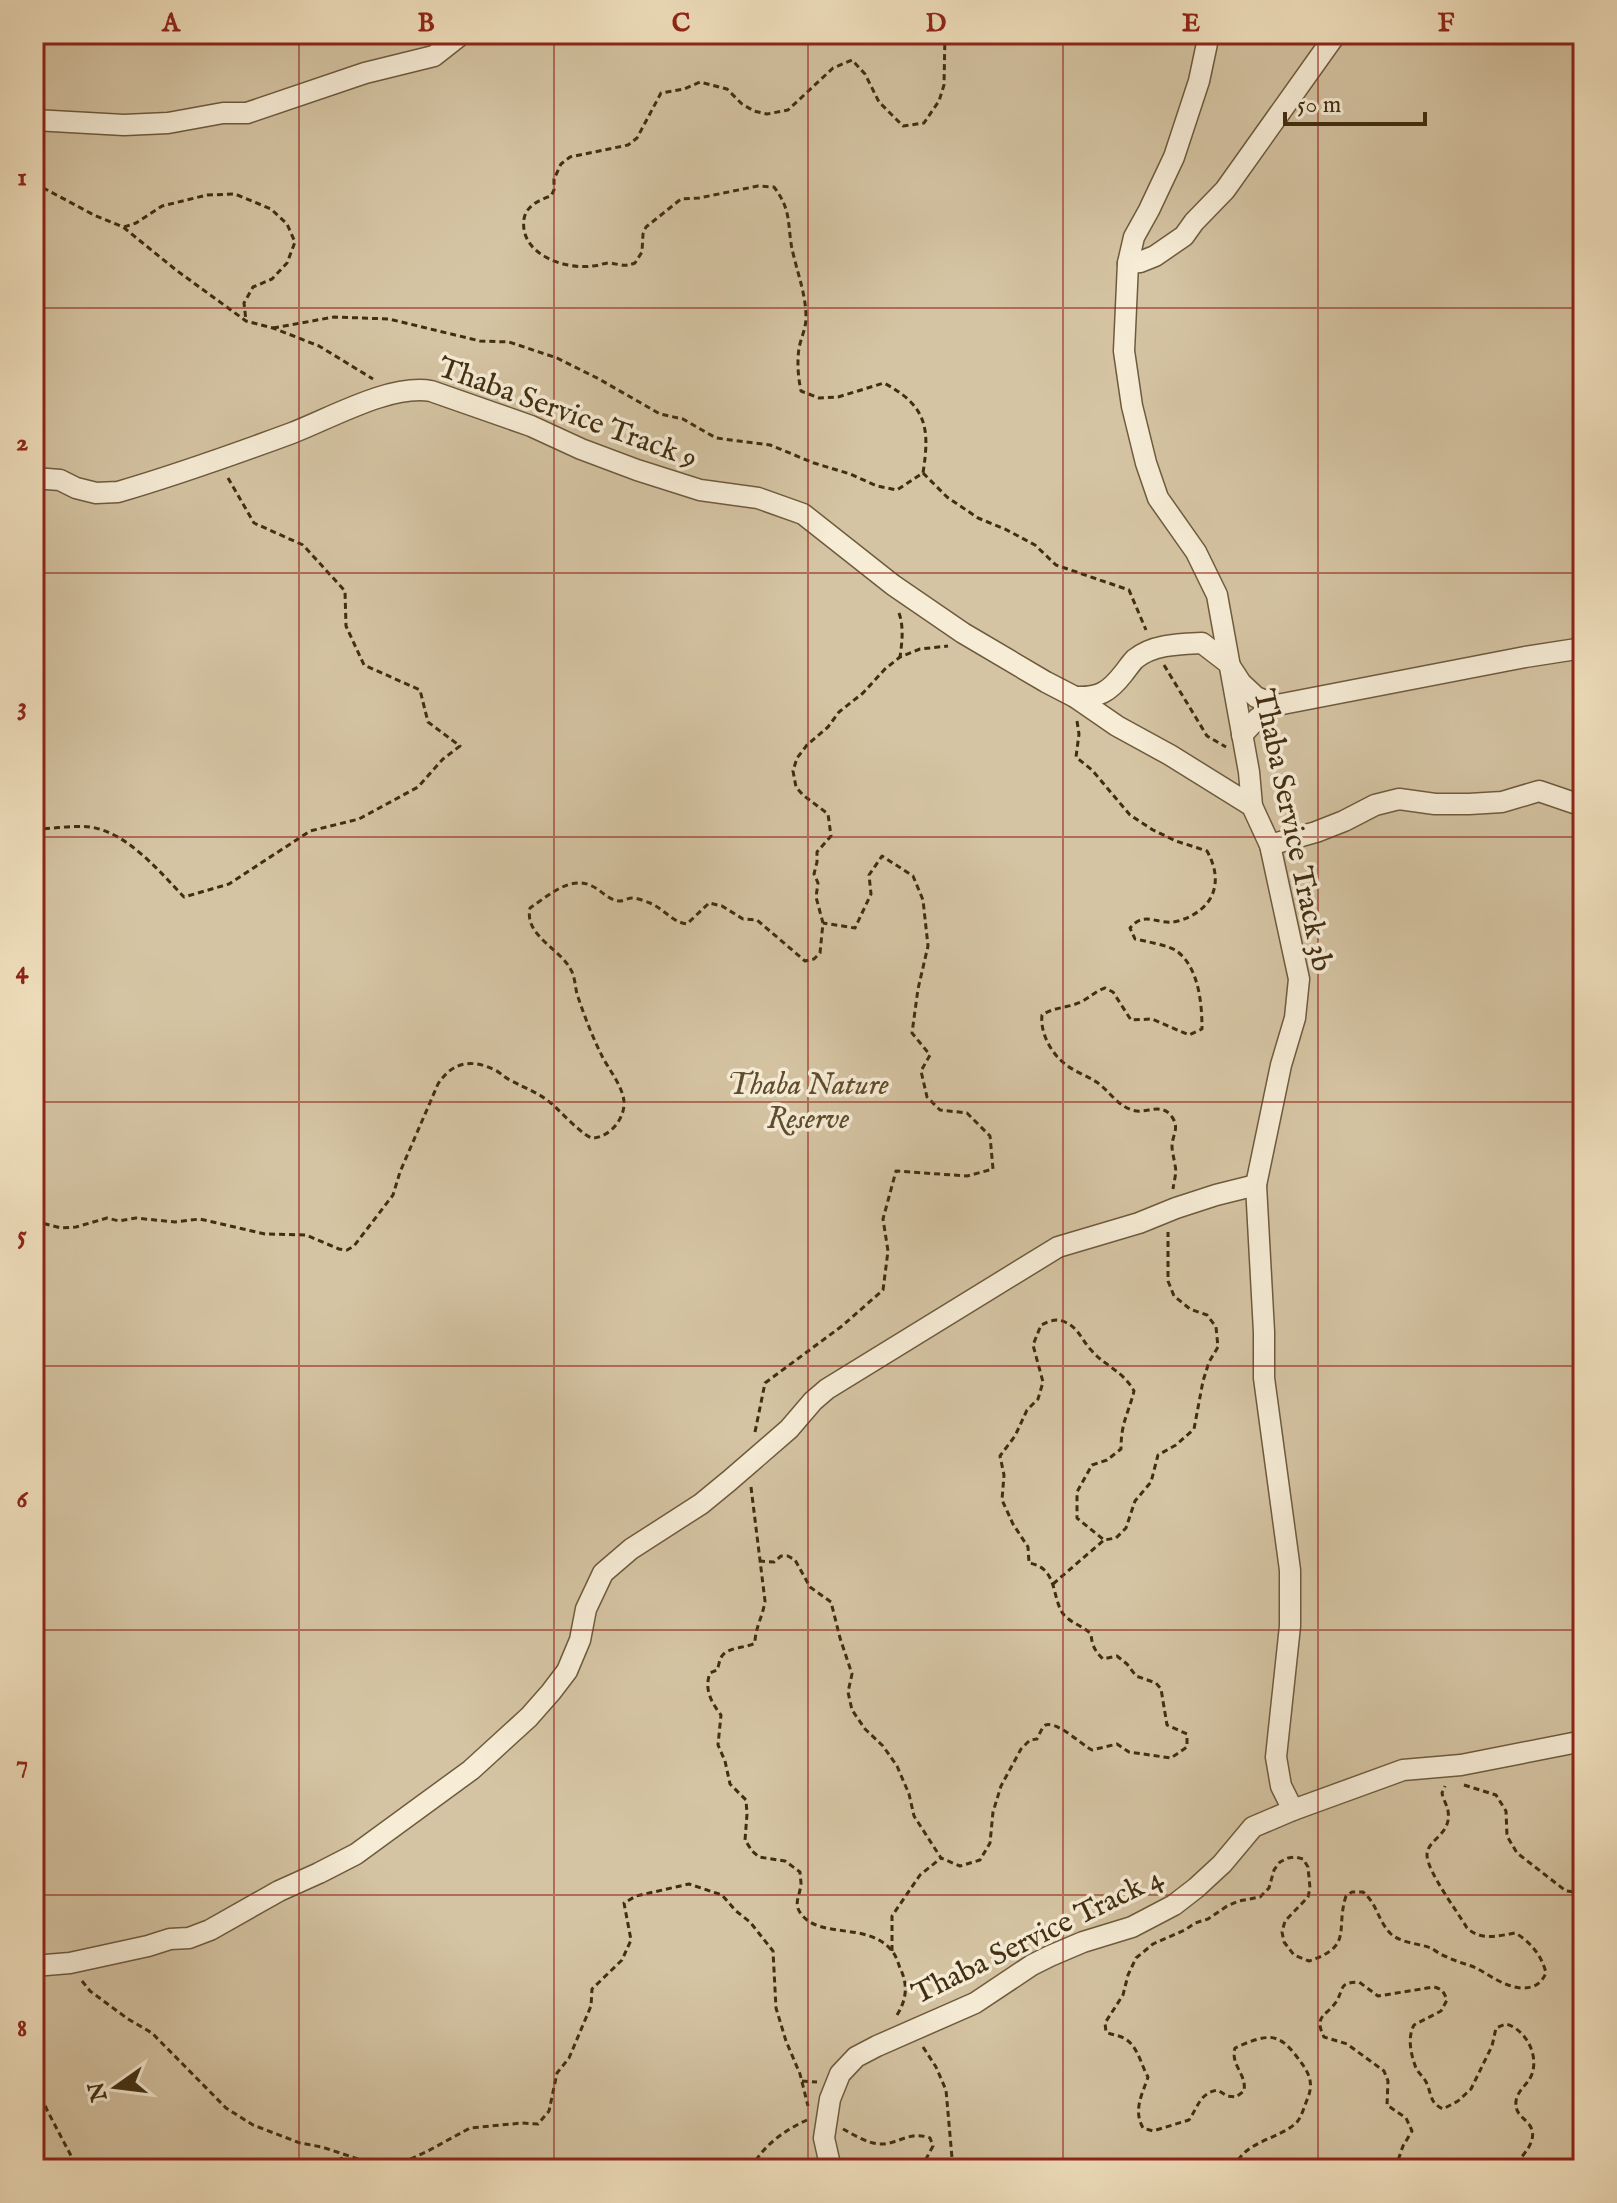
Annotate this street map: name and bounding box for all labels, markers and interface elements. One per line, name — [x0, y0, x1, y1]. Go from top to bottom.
text: A — [161, 7, 181, 40]
text: B — [417, 7, 435, 40]
text: C — [672, 7, 691, 40]
text: D — [926, 7, 947, 40]
text: E — [1182, 7, 1200, 40]
text: F — [1438, 7, 1455, 40]
scale bar — [1285, 76, 1425, 126]
text: 50 m — [1297, 90, 1341, 121]
text: 1 — [17, 161, 27, 194]
street label: Thaba Service Track 9 — [432, 349, 702, 478]
text: 2 — [16, 426, 28, 459]
street label: Thaba Service Track 3b — [1244, 686, 1340, 975]
text: 3 — [17, 690, 27, 723]
text: 4 — [16, 954, 30, 987]
park label: Thaba Nature Reserve — [727, 1067, 889, 1139]
text: 5 — [17, 1219, 27, 1252]
text: 6 — [17, 1483, 29, 1516]
text: 7 — [16, 1748, 28, 1781]
street label: Thaba Service Track 4 — [906, 1859, 1170, 2014]
text: 8 — [17, 2012, 27, 2045]
north arrow — [76, 2047, 156, 2127]
text: N — [83, 2079, 115, 2105]

